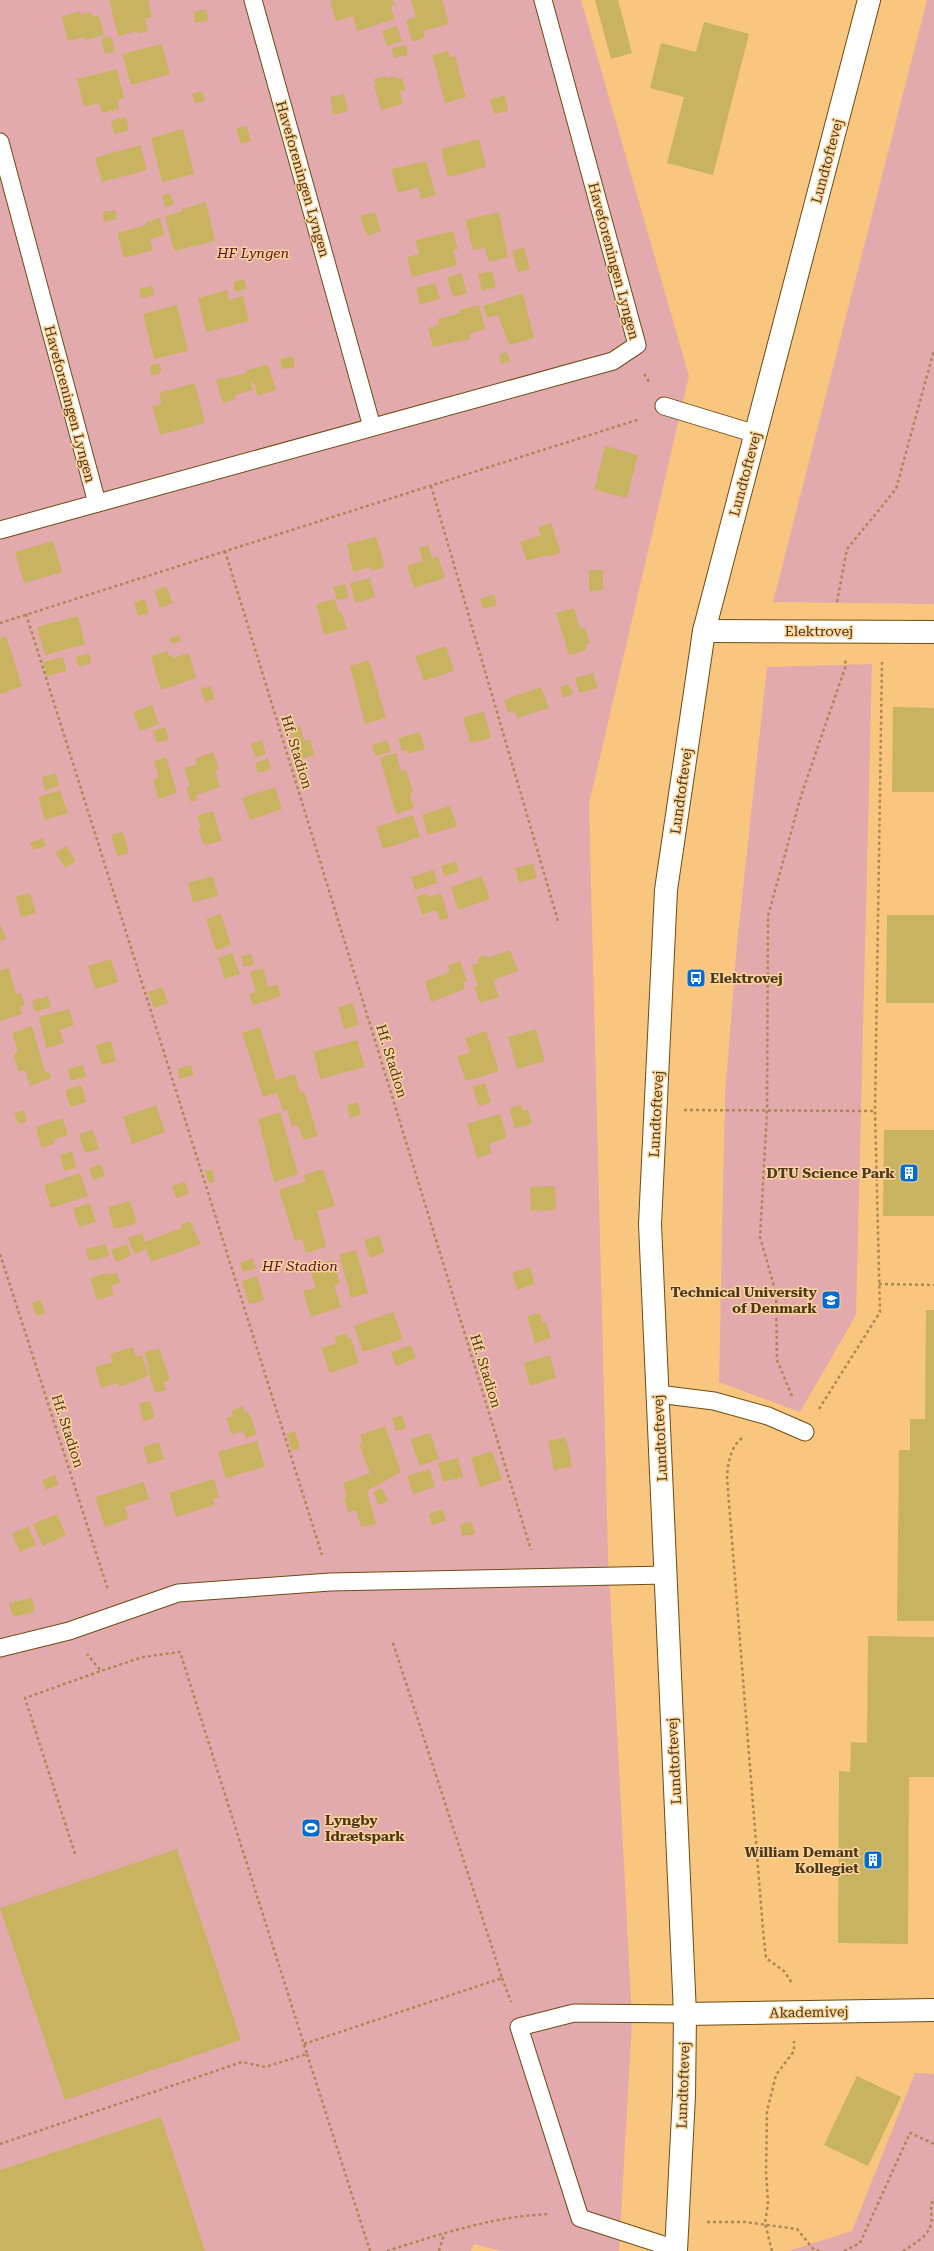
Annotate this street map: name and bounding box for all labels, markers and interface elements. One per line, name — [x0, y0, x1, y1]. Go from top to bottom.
street label: Haveforeningen Lyngen — [273, 99, 333, 259]
street label: Lundtoftevej — [808, 117, 846, 205]
street label: Haveforeningen Lyngen — [585, 181, 643, 341]
park label: HF Lyngen — [216, 245, 289, 261]
street label: Haveforeningen Lyngen — [41, 324, 99, 484]
street label: Lundtoftevej — [726, 430, 764, 518]
street label: Elektrovej — [785, 623, 853, 639]
street label: Hf. Stadion — [278, 713, 316, 791]
street label: Lundtoftevej — [667, 747, 695, 835]
bus stop icon: Elektrovej — [685, 967, 707, 989]
place label: Elektrovej — [710, 970, 783, 986]
street label: Hf. Stadion — [373, 1022, 411, 1100]
street label: Lundtoftevej — [646, 1070, 666, 1158]
building icon: DTU Science Park — [898, 1162, 920, 1184]
place label: DTU Science Park — [767, 1165, 895, 1181]
park label: HF Stadion — [261, 1258, 338, 1274]
place label: Technical University of Denmark — [670, 1284, 818, 1316]
school or university icon: Technical University of Denmark — [820, 1289, 842, 1311]
street label: Hf. Stadion — [467, 1332, 505, 1410]
street label: Hf. Stadion — [49, 1392, 87, 1470]
street label: Lundtoftevej — [650, 1394, 670, 1482]
street label: Lundtoftevej — [664, 1717, 684, 1805]
place label: Lyngby Idrætspark — [325, 1812, 405, 1844]
sports icon: Lyngby Idrætspark — [300, 1817, 322, 1839]
place label: William Demant Kollegiet — [744, 1844, 859, 1876]
building icon: William Demant Kollegiet — [862, 1849, 884, 1871]
street label: Akademivej — [769, 2003, 849, 2021]
street label: Lundtoftevej — [673, 2041, 693, 2129]

